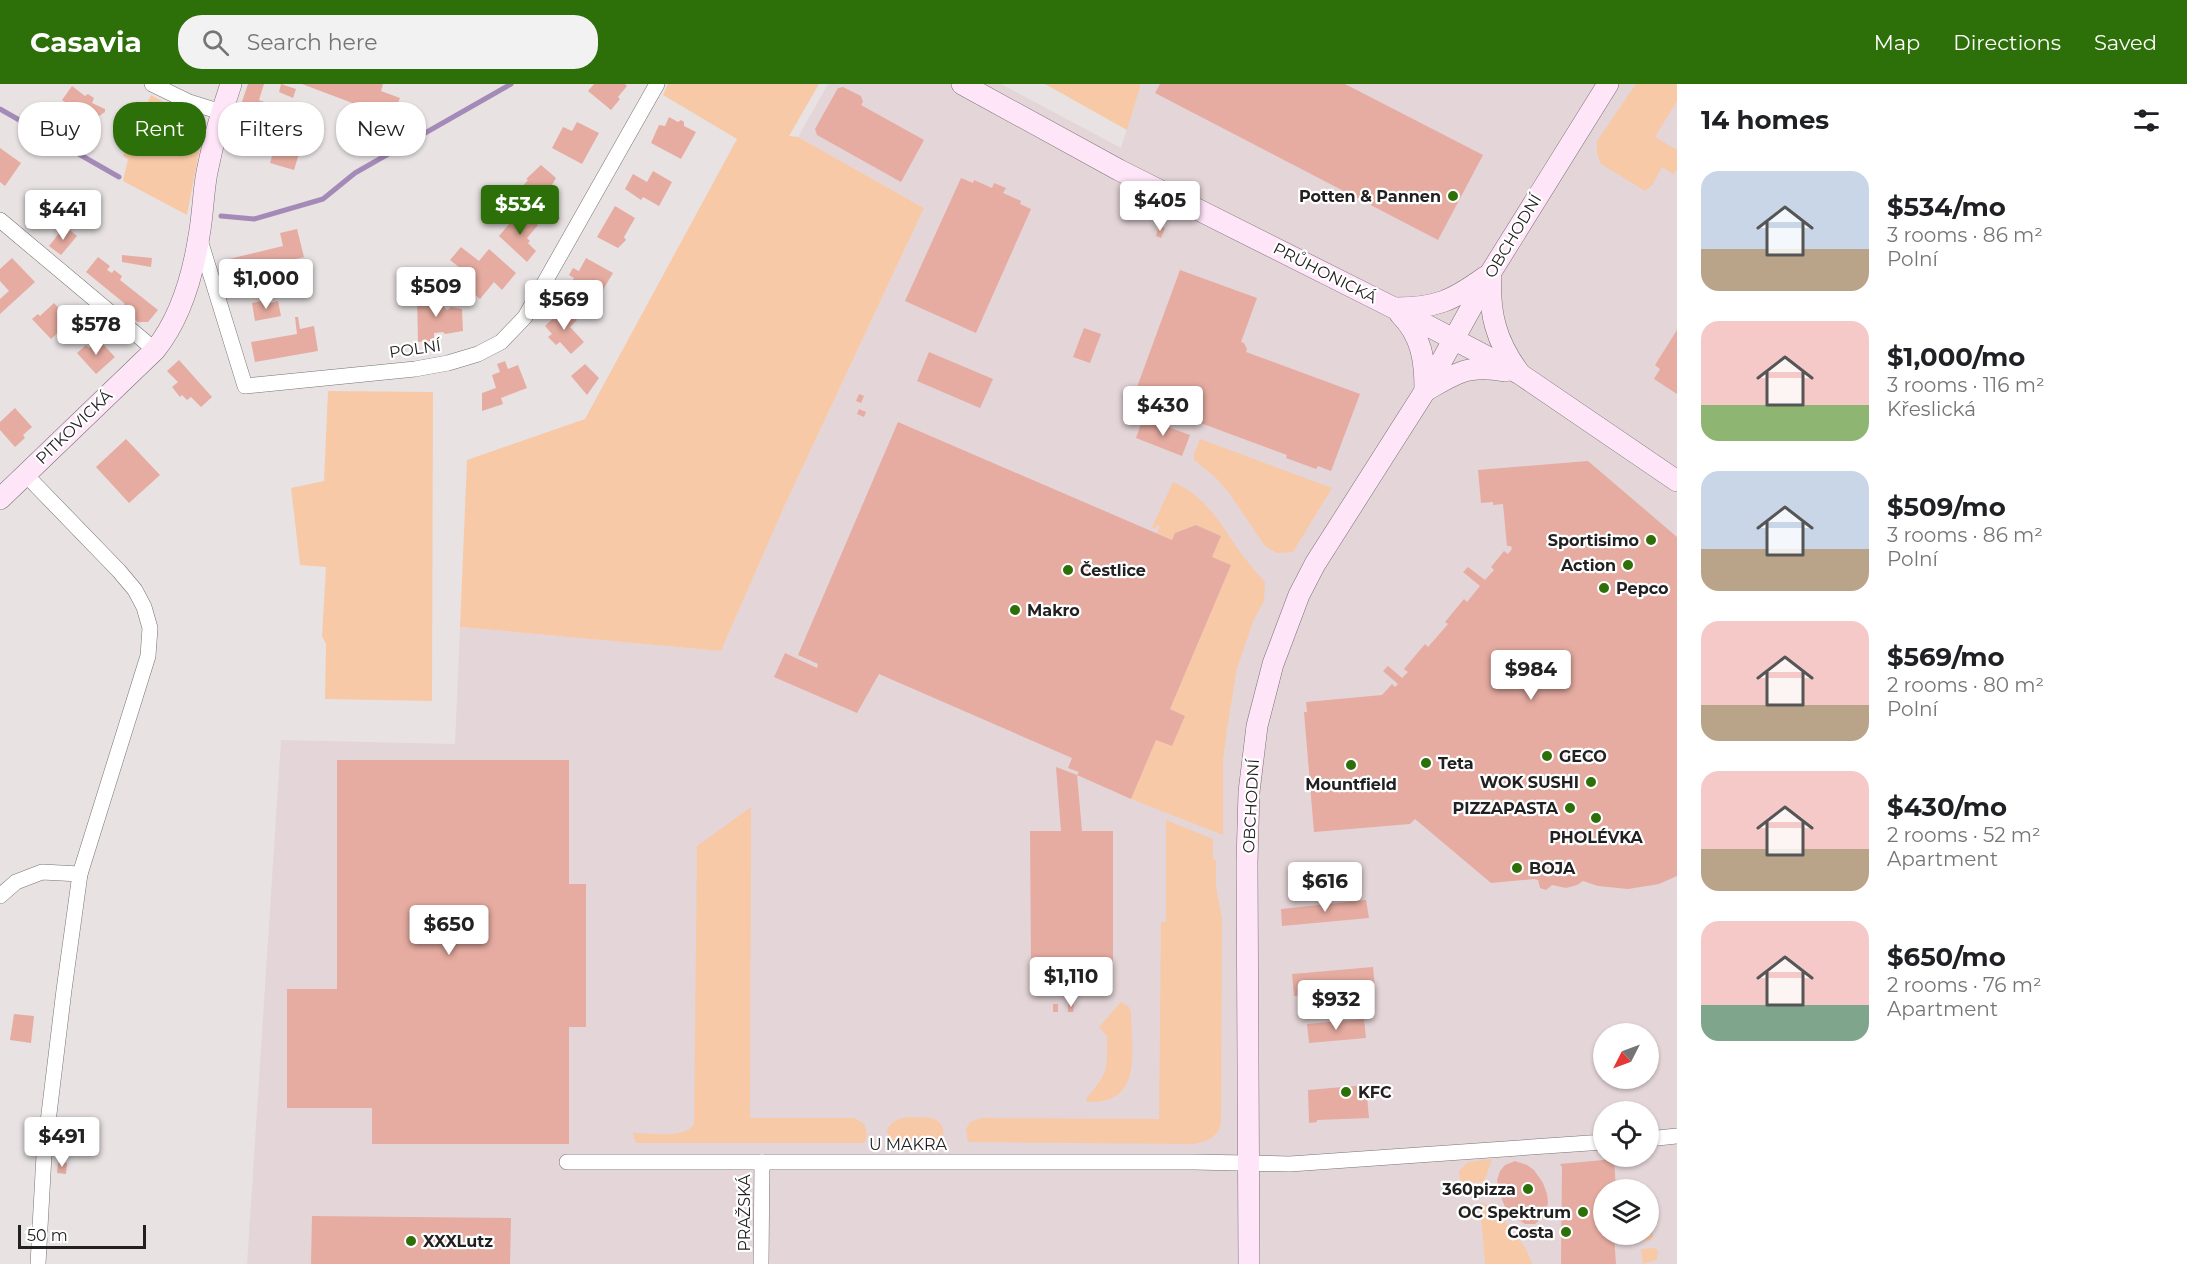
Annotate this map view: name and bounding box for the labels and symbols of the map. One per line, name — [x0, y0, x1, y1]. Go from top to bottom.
pin: $405 — [1124, 181, 1196, 232]
pin: $534 — [484, 185, 556, 236]
place label: Potten & Pannen — [1299, 187, 1441, 206]
marker: Potten & Pannen — [1446, 189, 1460, 203]
pin: $441 — [27, 190, 99, 241]
street label: OBCHODNÍ — [1481, 190, 1546, 281]
street label: PRŮHONICKÁ — [1270, 238, 1381, 307]
pin: $1,000 — [217, 259, 315, 310]
pin: $509 — [400, 267, 472, 318]
pin: $569 — [528, 280, 600, 331]
pin: $578 — [60, 305, 132, 356]
street label: POLNÍ — [388, 336, 443, 362]
street label: PITKOVICKÁ — [32, 386, 116, 468]
pin: $430 — [1127, 386, 1199, 437]
place label: Sportisimo — [1548, 531, 1639, 550]
marker: Sportisimo — [1644, 533, 1658, 547]
place label: Action — [1560, 556, 1616, 575]
marker: Action — [1621, 558, 1635, 572]
place label: Čestlice — [1080, 561, 1146, 580]
marker: Čestlice — [1061, 563, 1075, 577]
place label: Pepco — [1616, 579, 1669, 598]
marker: Pepco — [1597, 581, 1611, 595]
place label: Makro — [1027, 601, 1080, 620]
marker: Makro — [1008, 603, 1022, 617]
pin: $984 — [1495, 650, 1567, 701]
place label: GECO — [1559, 747, 1607, 766]
marker: GECO — [1540, 749, 1554, 763]
place label: Teta — [1438, 754, 1474, 773]
marker: Teta — [1419, 756, 1433, 770]
street label: OBCHODNÍ — [1239, 757, 1263, 854]
marker: Mountfield — [1344, 758, 1358, 772]
place label: WOK SUSHI — [1480, 773, 1579, 792]
place label: Mountfield — [1305, 775, 1397, 794]
marker: WOK SUSHI — [1584, 775, 1598, 789]
place label: PIZZAPASTA — [1453, 799, 1559, 818]
marker: PIZZAPASTA — [1563, 801, 1577, 815]
marker: PHOLÉVKA — [1589, 811, 1603, 825]
place label: PHOLÉVKA — [1549, 828, 1644, 847]
place label: BOJA — [1529, 859, 1576, 878]
marker: BOJA — [1510, 861, 1524, 875]
pin: $616 — [1289, 862, 1361, 913]
pin: $650 — [413, 905, 485, 956]
pin: $1,110 — [1022, 957, 1120, 1008]
pin: $932 — [1300, 980, 1372, 1031]
north arrow — [1593, 1023, 1659, 1089]
place label: KFC — [1358, 1083, 1392, 1102]
marker: KFC — [1339, 1085, 1353, 1099]
pin: $491 — [26, 1117, 98, 1168]
street label: U MAKRA — [869, 1135, 948, 1154]
street label: PRAŽSKÁ — [735, 1174, 754, 1252]
place label: 360pizza — [1441, 1180, 1516, 1199]
marker: 360pizza — [1521, 1182, 1535, 1196]
place label: OC Spektrum — [1458, 1203, 1571, 1222]
marker: OC Spektrum — [1576, 1205, 1590, 1219]
scale bar — [18, 1222, 146, 1250]
place label: Costa — [1507, 1223, 1554, 1242]
marker: Costa — [1559, 1225, 1573, 1239]
place label: XXXLutz — [423, 1232, 493, 1251]
marker: XXXLutz — [404, 1234, 418, 1248]

